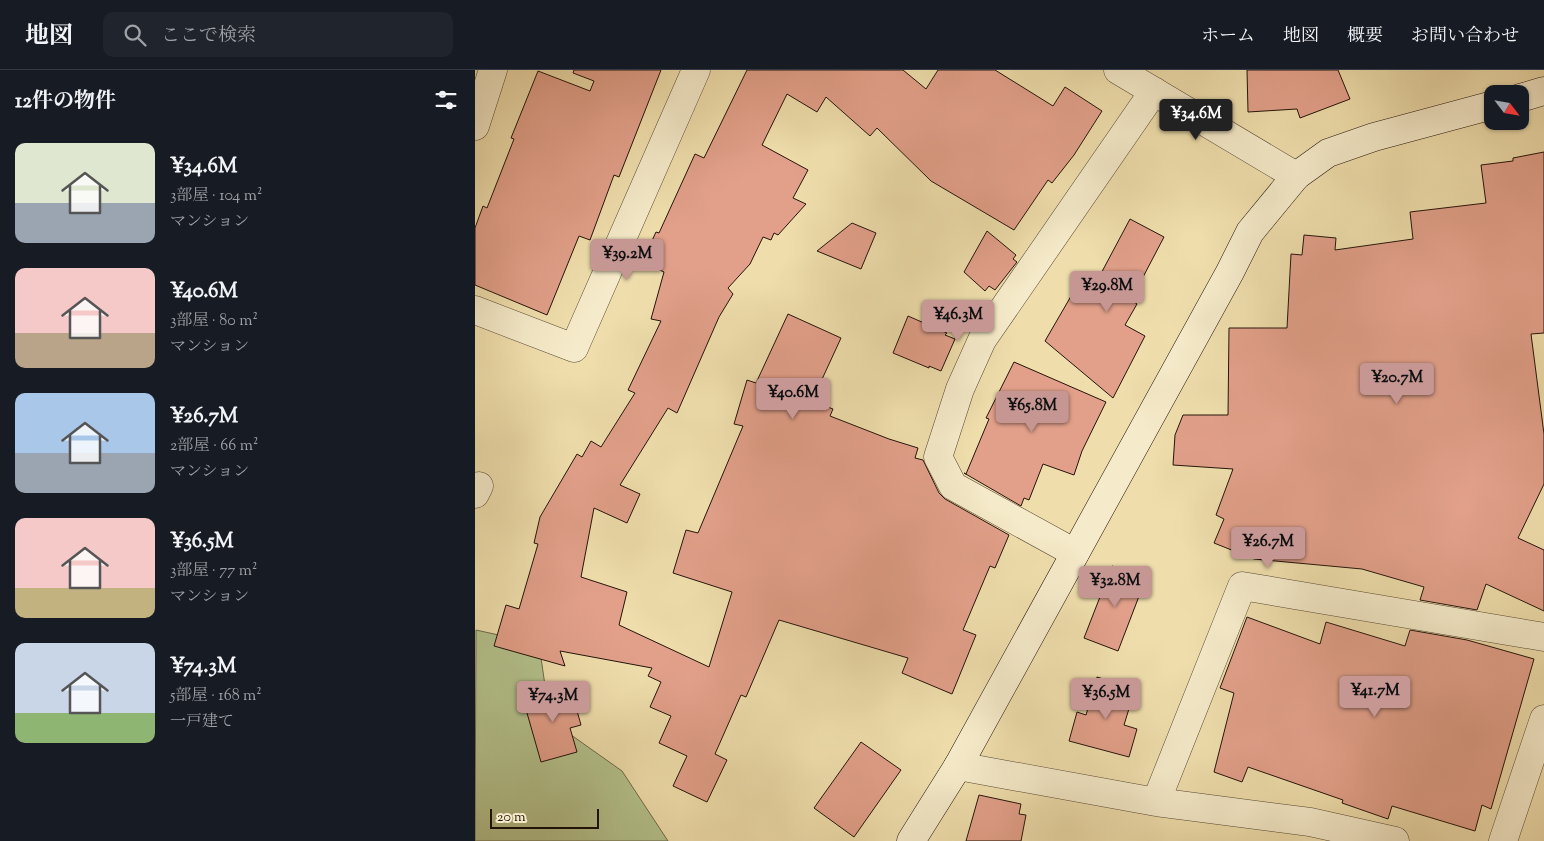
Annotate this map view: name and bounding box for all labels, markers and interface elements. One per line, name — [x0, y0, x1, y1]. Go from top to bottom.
search box — [103, 12, 453, 57]
text: 地図 — [25, 20, 73, 54]
icon: search — [121, 21, 149, 49]
text: ここで検索 — [161, 23, 256, 50]
text: ホーム — [1201, 24, 1255, 50]
text: 地図 — [1283, 24, 1319, 50]
text: 概要 — [1347, 24, 1383, 50]
text: お問い合わせ — [1411, 24, 1519, 50]
north arrow — [1484, 85, 1529, 130]
map controls — [1484, 85, 1529, 130]
icon: filters — [432, 86, 460, 114]
text: 12件の物件 — [15, 87, 116, 117]
pin: ¥34.6M — [1155, 98, 1237, 141]
text: ¥34.6M — [1170, 103, 1222, 126]
text: ¥34.6M — [170, 152, 237, 182]
icon: home — [55, 163, 115, 223]
text: 3部屋 · 104 m² — [170, 185, 262, 208]
text: マンション — [170, 211, 249, 234]
pin: ¥39.2M — [586, 238, 668, 281]
text: ¥39.2M — [602, 243, 652, 266]
pin: ¥29.8M — [1066, 270, 1148, 313]
text: ¥29.8M — [1081, 275, 1133, 298]
text: ¥40.6M — [170, 277, 238, 307]
icon: home — [55, 288, 115, 348]
pin: ¥46.3M — [917, 300, 999, 342]
text: ¥46.3M — [933, 304, 983, 327]
text: 3部屋 · 80 m² — [170, 310, 258, 333]
text: マンション — [170, 336, 249, 359]
pin: ¥20.7M — [1356, 362, 1438, 405]
text: ¥20.7M — [1371, 367, 1423, 390]
pin: ¥40.6M — [752, 378, 834, 420]
text: ¥40.6M — [767, 382, 819, 405]
pin: ¥65.8M — [991, 390, 1073, 433]
text: ¥65.8M — [1007, 395, 1057, 418]
text: ¥26.7M — [170, 402, 238, 432]
icon: home — [55, 413, 115, 473]
text: 2部屋 · 66 m² — [170, 435, 258, 458]
text: マンション — [170, 461, 249, 484]
pin: ¥26.7M — [1227, 526, 1309, 569]
text: ¥36.5M — [170, 527, 234, 557]
text: ¥26.7M — [1242, 531, 1294, 554]
icon: home — [55, 538, 115, 598]
text: 3部屋 · 77 m² — [170, 560, 257, 583]
pin: ¥32.8M — [1074, 566, 1156, 608]
text: ¥32.8M — [1090, 570, 1140, 593]
text: マンション — [170, 586, 249, 609]
text: ¥74.3M — [170, 652, 236, 682]
icon: home — [55, 663, 115, 723]
pin: ¥41.7M — [1334, 676, 1416, 718]
pin: ¥36.5M — [1065, 678, 1147, 720]
pin: ¥74.3M — [512, 680, 594, 723]
text: ¥41.7M — [1350, 680, 1400, 703]
text: ¥36.5M — [1082, 682, 1130, 705]
text: 5部屋 · 168 m² — [170, 685, 262, 708]
text: ¥74.3M — [528, 685, 578, 708]
text: 一戸建て — [170, 711, 234, 734]
scale bar — [490, 806, 599, 829]
text: 20 m — [497, 808, 526, 828]

